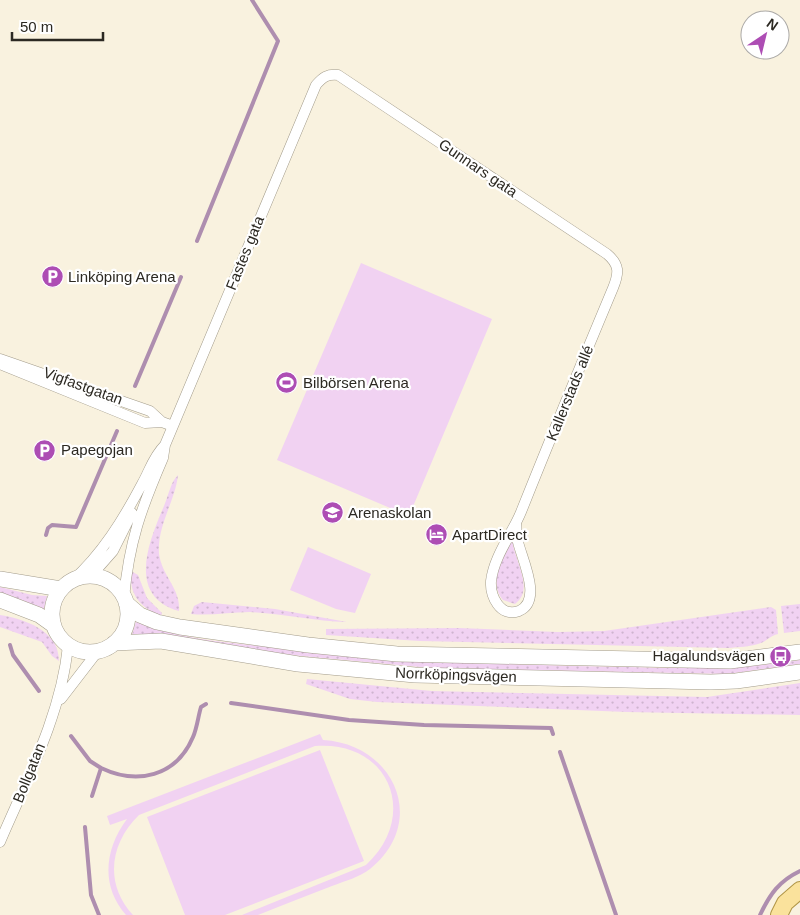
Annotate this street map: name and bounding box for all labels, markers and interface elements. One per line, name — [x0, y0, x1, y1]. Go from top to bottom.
scale bar — [12, 10, 104, 42]
north arrow — [740, 10, 790, 60]
text: N — [764, 15, 781, 34]
text: 50 m — [20, 18, 53, 35]
street label: Gunnars gata — [436, 135, 521, 200]
street label: Fastes gata — [222, 213, 267, 292]
parking icon: Linköping Arena — [40, 265, 64, 289]
place label: Linköping Arena — [68, 268, 176, 285]
street label: Kallerstads allé — [543, 342, 596, 443]
street label: Vigfastgatan — [41, 363, 125, 408]
sports icon: Bilbörsen Arena — [275, 371, 299, 395]
place label: Bilbörsen Arena — [303, 374, 410, 391]
parking icon: Papegojan — [33, 438, 57, 462]
place label: Papegojan — [61, 441, 133, 458]
school or university icon: Arenaskolan — [320, 501, 344, 525]
place label: Arenaskolan — [348, 504, 431, 521]
hotel icon: ApartDirect — [424, 523, 448, 547]
place label: ApartDirect — [452, 526, 528, 543]
bus stop icon: Hagalundsvägen — [769, 644, 793, 668]
place label: Hagalundsvägen — [652, 647, 765, 664]
street label: Norrköpingsvägen — [395, 664, 517, 685]
street label: Bollgatan — [9, 741, 48, 805]

